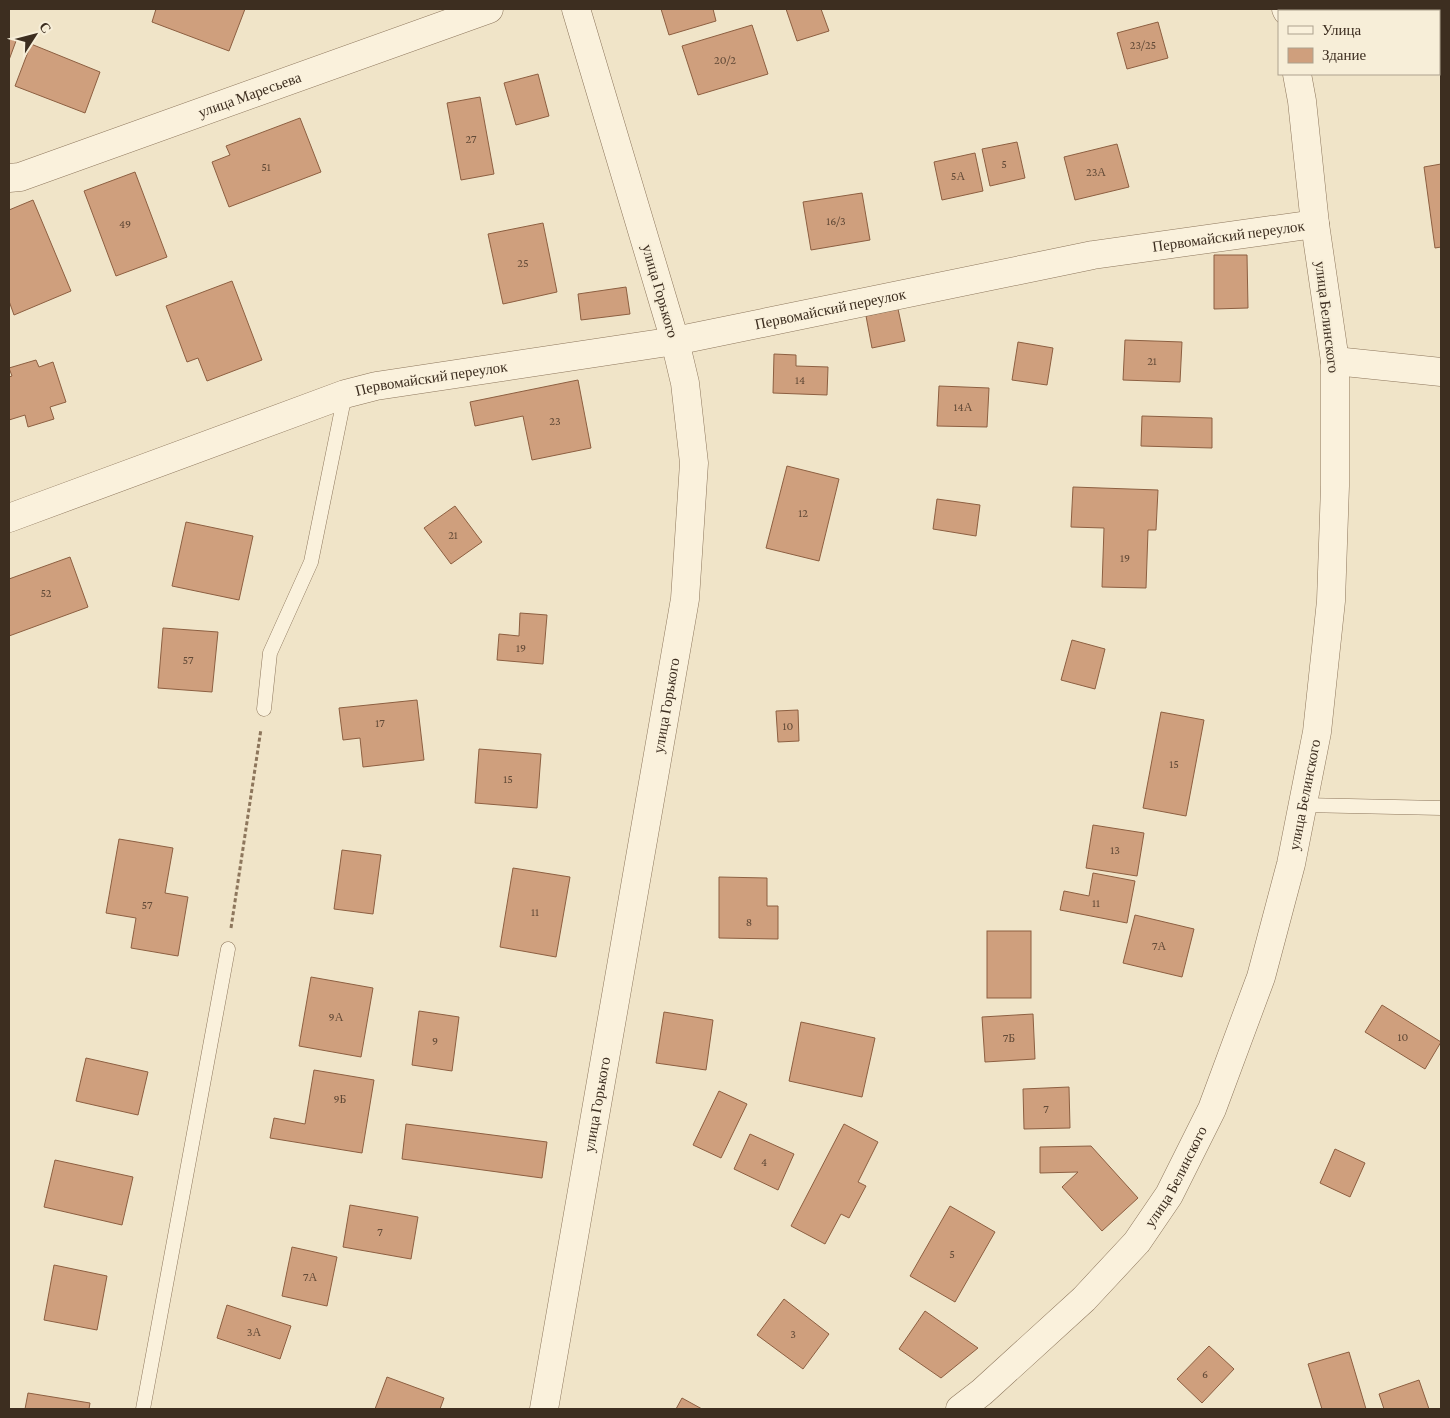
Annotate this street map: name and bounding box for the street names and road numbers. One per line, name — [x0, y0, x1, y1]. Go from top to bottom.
street label: улица Маресьева — [196, 69, 304, 121]
street label: Первомайский переулок — [1151, 217, 1306, 255]
street label: улица Горького — [639, 242, 681, 340]
street label: улица Белинского — [1312, 260, 1342, 374]
street label: Первомайский переулок — [753, 286, 908, 332]
street label: Первомайский переулок — [354, 358, 509, 399]
street label: улица Горького — [650, 657, 683, 754]
street label: улица Белинского — [1286, 738, 1323, 852]
street label: улица Горького — [581, 1056, 613, 1153]
street label: улица Белинского — [1142, 1124, 1210, 1230]

